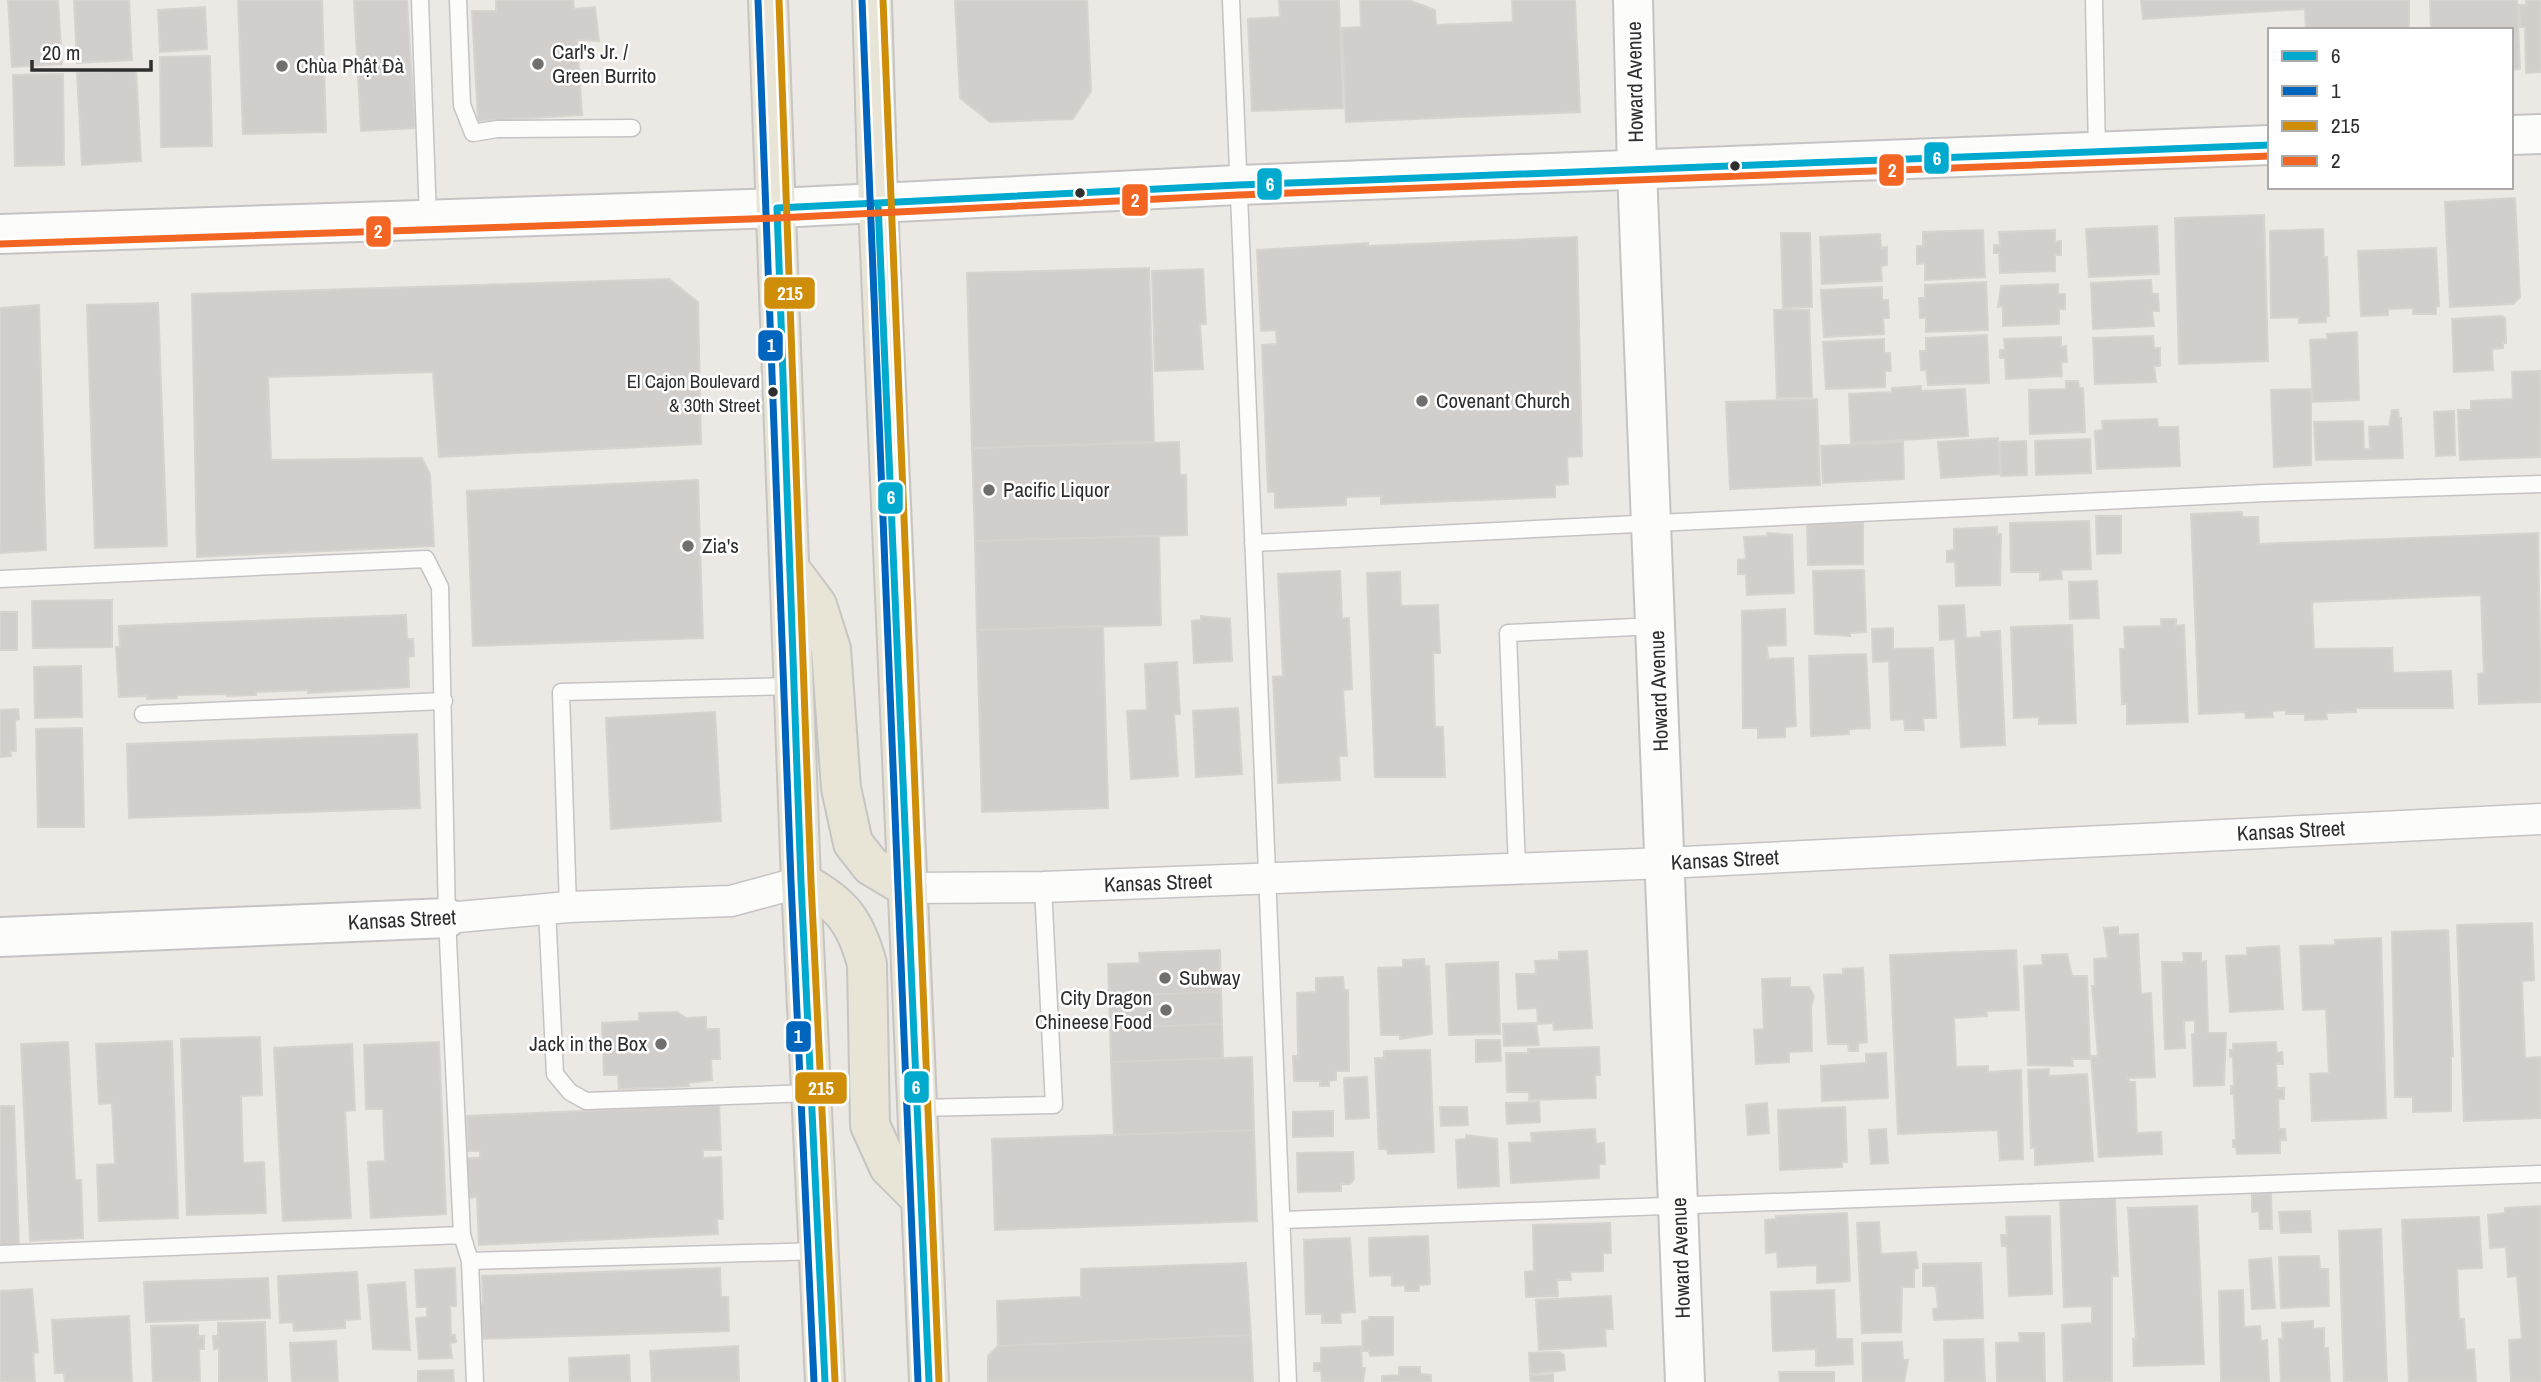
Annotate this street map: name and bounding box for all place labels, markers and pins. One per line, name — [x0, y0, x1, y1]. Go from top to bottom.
place label: Carl's Jr. / Green Burrito — [552, 37, 656, 90]
place label: Chùa Phật Đà — [296, 51, 405, 80]
marker: Carl's Jr. / Green Burrito — [530, 56, 546, 72]
marker: Chùa Phật Đà — [274, 58, 290, 74]
unlabelled marker — [1728, 159, 1742, 173]
unlabelled marker — [1073, 186, 1087, 200]
place label: El Cajon Boulevard & 30th Street — [627, 368, 761, 418]
marker: El Cajon Boulevard & 30th Street — [766, 385, 780, 399]
place label: Covenant Church — [1436, 386, 1570, 415]
marker: Covenant Church — [1414, 393, 1430, 409]
place label: Pacific Liquor — [1003, 475, 1110, 504]
marker: Pacific Liquor — [981, 482, 997, 498]
place label: Zia's — [702, 531, 739, 560]
marker: Zia's — [680, 538, 696, 554]
place label: Subway — [1179, 963, 1241, 992]
marker: Subway — [1157, 970, 1173, 986]
place label: City Dragon Chineese Food — [1035, 983, 1152, 1036]
marker: City Dragon Chineese Food — [1158, 1002, 1174, 1018]
place label: Jack in the Box — [529, 1029, 647, 1058]
marker: Jack in the Box — [653, 1036, 669, 1052]

